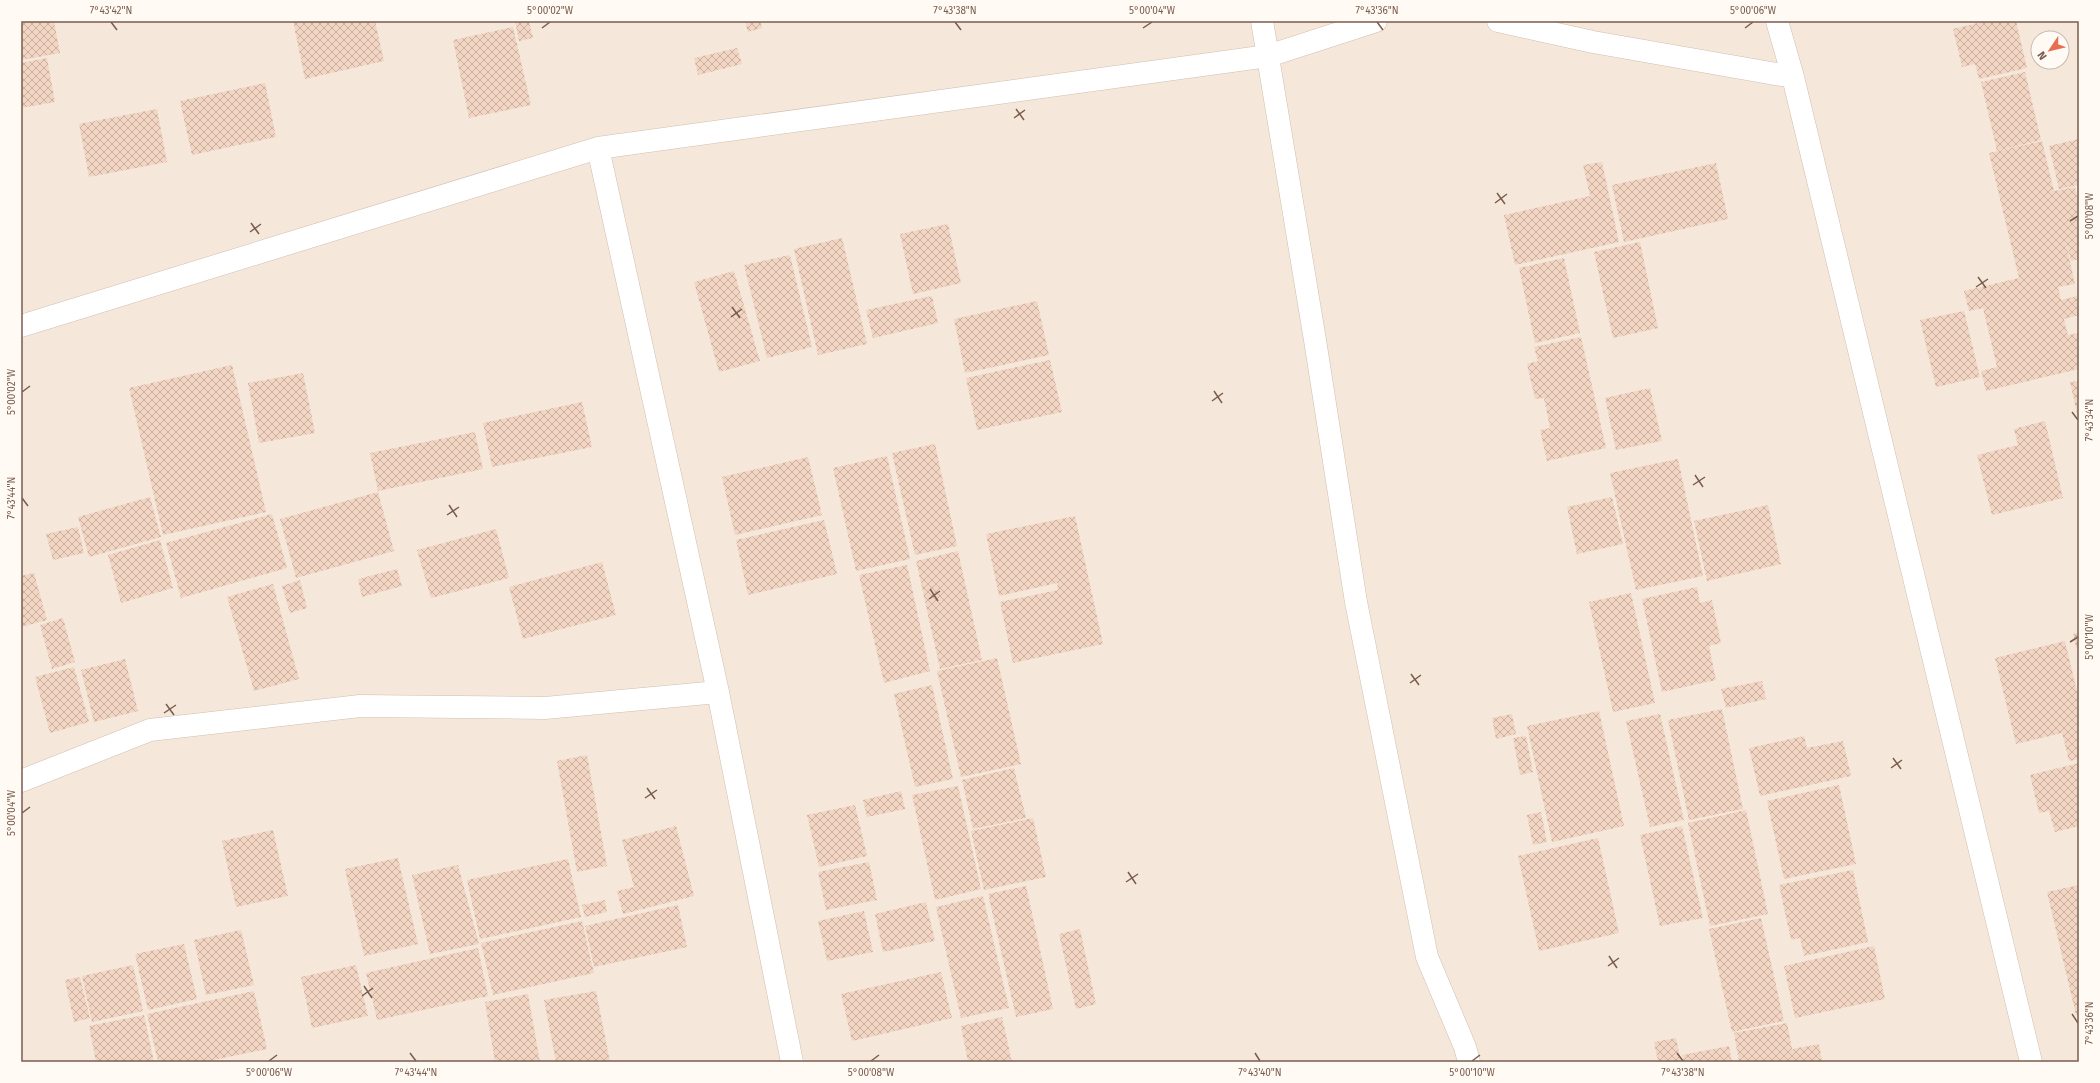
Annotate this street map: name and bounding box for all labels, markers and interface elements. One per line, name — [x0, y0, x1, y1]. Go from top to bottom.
text: 7°43'42"N — [90, 5, 132, 17]
text: 5°00'02"W — [527, 5, 574, 17]
text: 7°43'38"N — [933, 5, 977, 17]
text: 5°00'04"W — [1129, 5, 1176, 17]
text: 7°43'36"N — [1355, 5, 1399, 17]
text: 5°00'06"W — [1730, 5, 1777, 17]
north arrow — [2030, 30, 2070, 70]
text: N — [2035, 49, 2050, 62]
text: 5°00'08"W — [2084, 192, 2096, 239]
text: 5°00'02"W — [6, 368, 18, 415]
text: 7°43'34"N — [2084, 399, 2096, 441]
text: 7°43'44"N — [6, 477, 18, 519]
text: 5°00'10"W — [2084, 614, 2096, 660]
text: 5°00'04"W — [6, 789, 18, 836]
text: 7°43'36"N — [2084, 1001, 2096, 1045]
text: 5°00'06"W — [246, 1067, 293, 1079]
text: 7°43'44"N — [395, 1067, 437, 1079]
text: 5°00'08"W — [848, 1067, 895, 1079]
text: 7°43'40"N — [1238, 1067, 1282, 1079]
text: 5°00'10"W — [1449, 1067, 1495, 1079]
text: 7°43'38"N — [1661, 1067, 1705, 1079]

